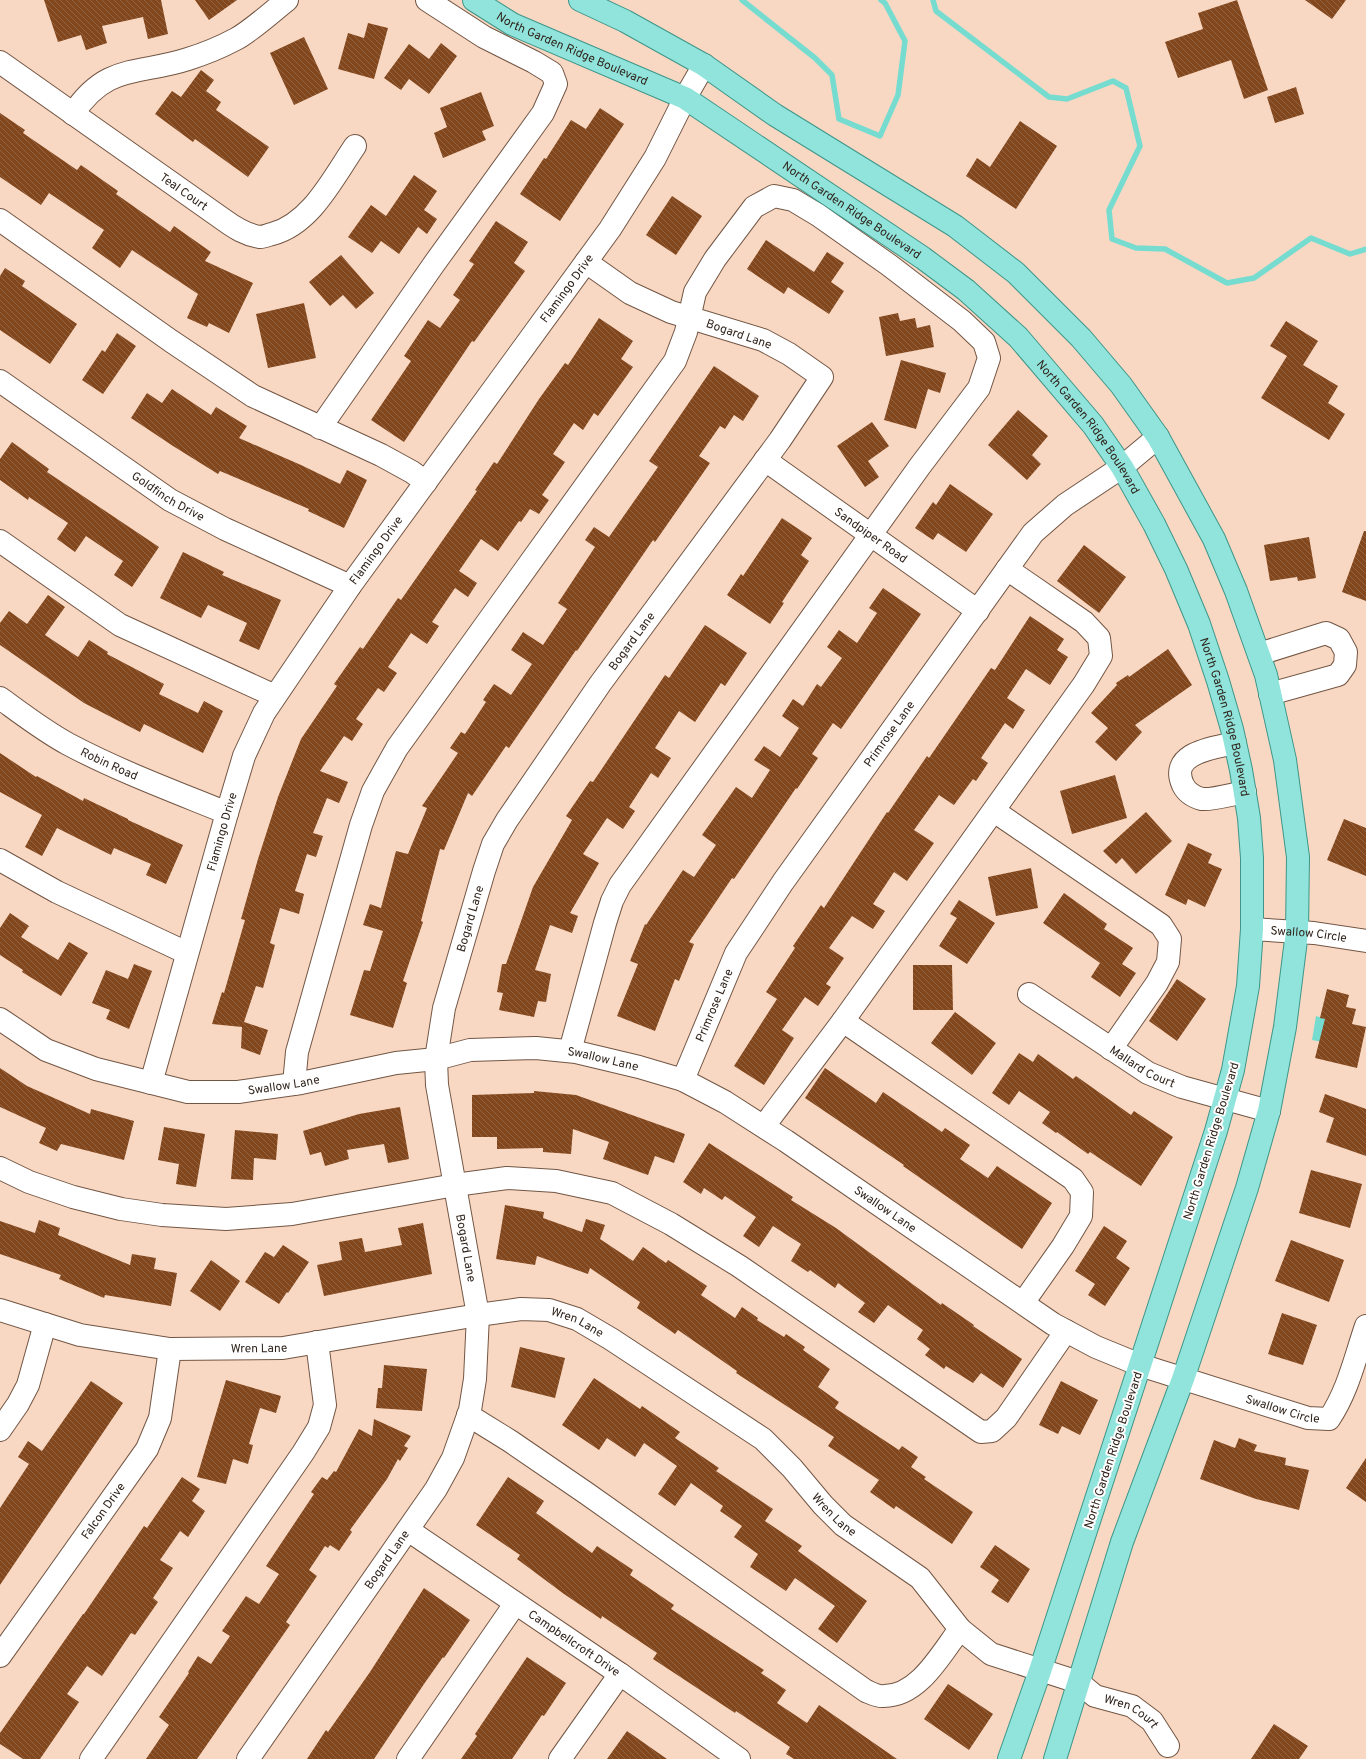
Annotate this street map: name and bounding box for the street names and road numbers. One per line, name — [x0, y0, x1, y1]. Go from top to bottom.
street label: North Garden Ridge Boulevard — [493, 9, 650, 90]
street label: North Garden Ridge Boulevard — [779, 159, 924, 263]
street label: Teal Court — [156, 170, 211, 215]
street label: Flamingo Drive — [537, 251, 598, 326]
street label: Bogard Lane — [704, 316, 774, 354]
street label: North Garden Ridge Boulevard — [1032, 357, 1143, 497]
street label: Goldfinch Drive — [128, 468, 207, 526]
street label: Sandpiper Road — [831, 505, 910, 567]
street label: Flamingo Drive — [346, 513, 407, 588]
street label: Bogard Lane — [606, 609, 659, 674]
street label: North Garden Ridge Boulevard — [1195, 636, 1252, 798]
street label: Primrose Lane — [861, 698, 919, 771]
street label: Robin Road — [77, 745, 140, 785]
street label: Flamingo Drive — [204, 791, 242, 873]
street label: Bogard Lane — [454, 884, 488, 954]
street label: Swallow Circle — [1270, 923, 1348, 947]
street label: Primrose Lane — [693, 967, 738, 1045]
street label: Mallard Court — [1106, 1043, 1177, 1092]
street label: Swallow Lane — [567, 1044, 640, 1076]
street label: North Garden Ridge Boulevard — [1180, 1061, 1244, 1222]
street label: Swallow Lane — [247, 1072, 321, 1099]
street label: Swallow Lane — [850, 1183, 919, 1237]
street label: Bogard Lane — [451, 1213, 479, 1283]
street label: Wren Lane — [549, 1304, 606, 1342]
street label: Wren Lane — [231, 1340, 289, 1357]
street label: North Garden Ridge Boulevard — [1081, 1370, 1147, 1531]
street label: Swallow Circle — [1243, 1392, 1320, 1428]
street label: Falcon Drive — [78, 1480, 130, 1543]
street label: Wren Lane — [807, 1490, 859, 1541]
street label: Bogard Lane — [361, 1527, 414, 1593]
street label: Campbellcroft Drive — [525, 1607, 623, 1681]
street label: Wren Court — [1102, 1692, 1162, 1732]

